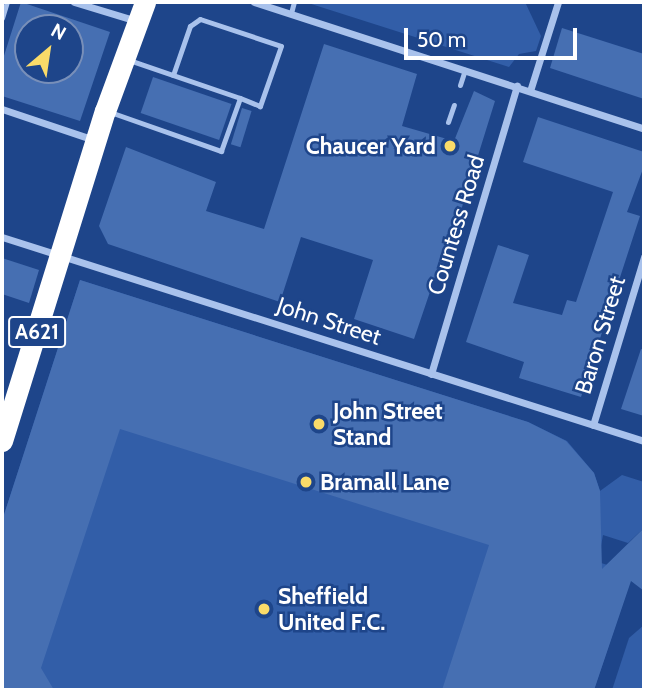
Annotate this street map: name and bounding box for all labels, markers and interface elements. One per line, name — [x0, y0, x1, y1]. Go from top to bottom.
north arrow — [14, 14, 84, 84]
scale bar — [408, 14, 581, 58]
text: N — [47, 19, 70, 45]
text: 50 m — [417, 27, 466, 52]
place label: Chaucer Yard — [306, 132, 436, 160]
marker: Chaucer Yard — [442, 138, 458, 154]
street label: Countess Road — [422, 152, 490, 298]
street label: Baron Street — [569, 273, 631, 397]
street label: John Street — [273, 291, 385, 351]
road number: A621 — [7, 314, 67, 350]
place label: John Street Stand — [333, 397, 443, 451]
marker: John Street Stand — [311, 416, 327, 432]
place label: Bramall Lane — [320, 468, 449, 496]
marker: Bramall Lane — [298, 474, 314, 490]
place label: Sheffield United F.C. — [278, 582, 385, 636]
marker: Sheffield United F.C. — [256, 601, 272, 617]

